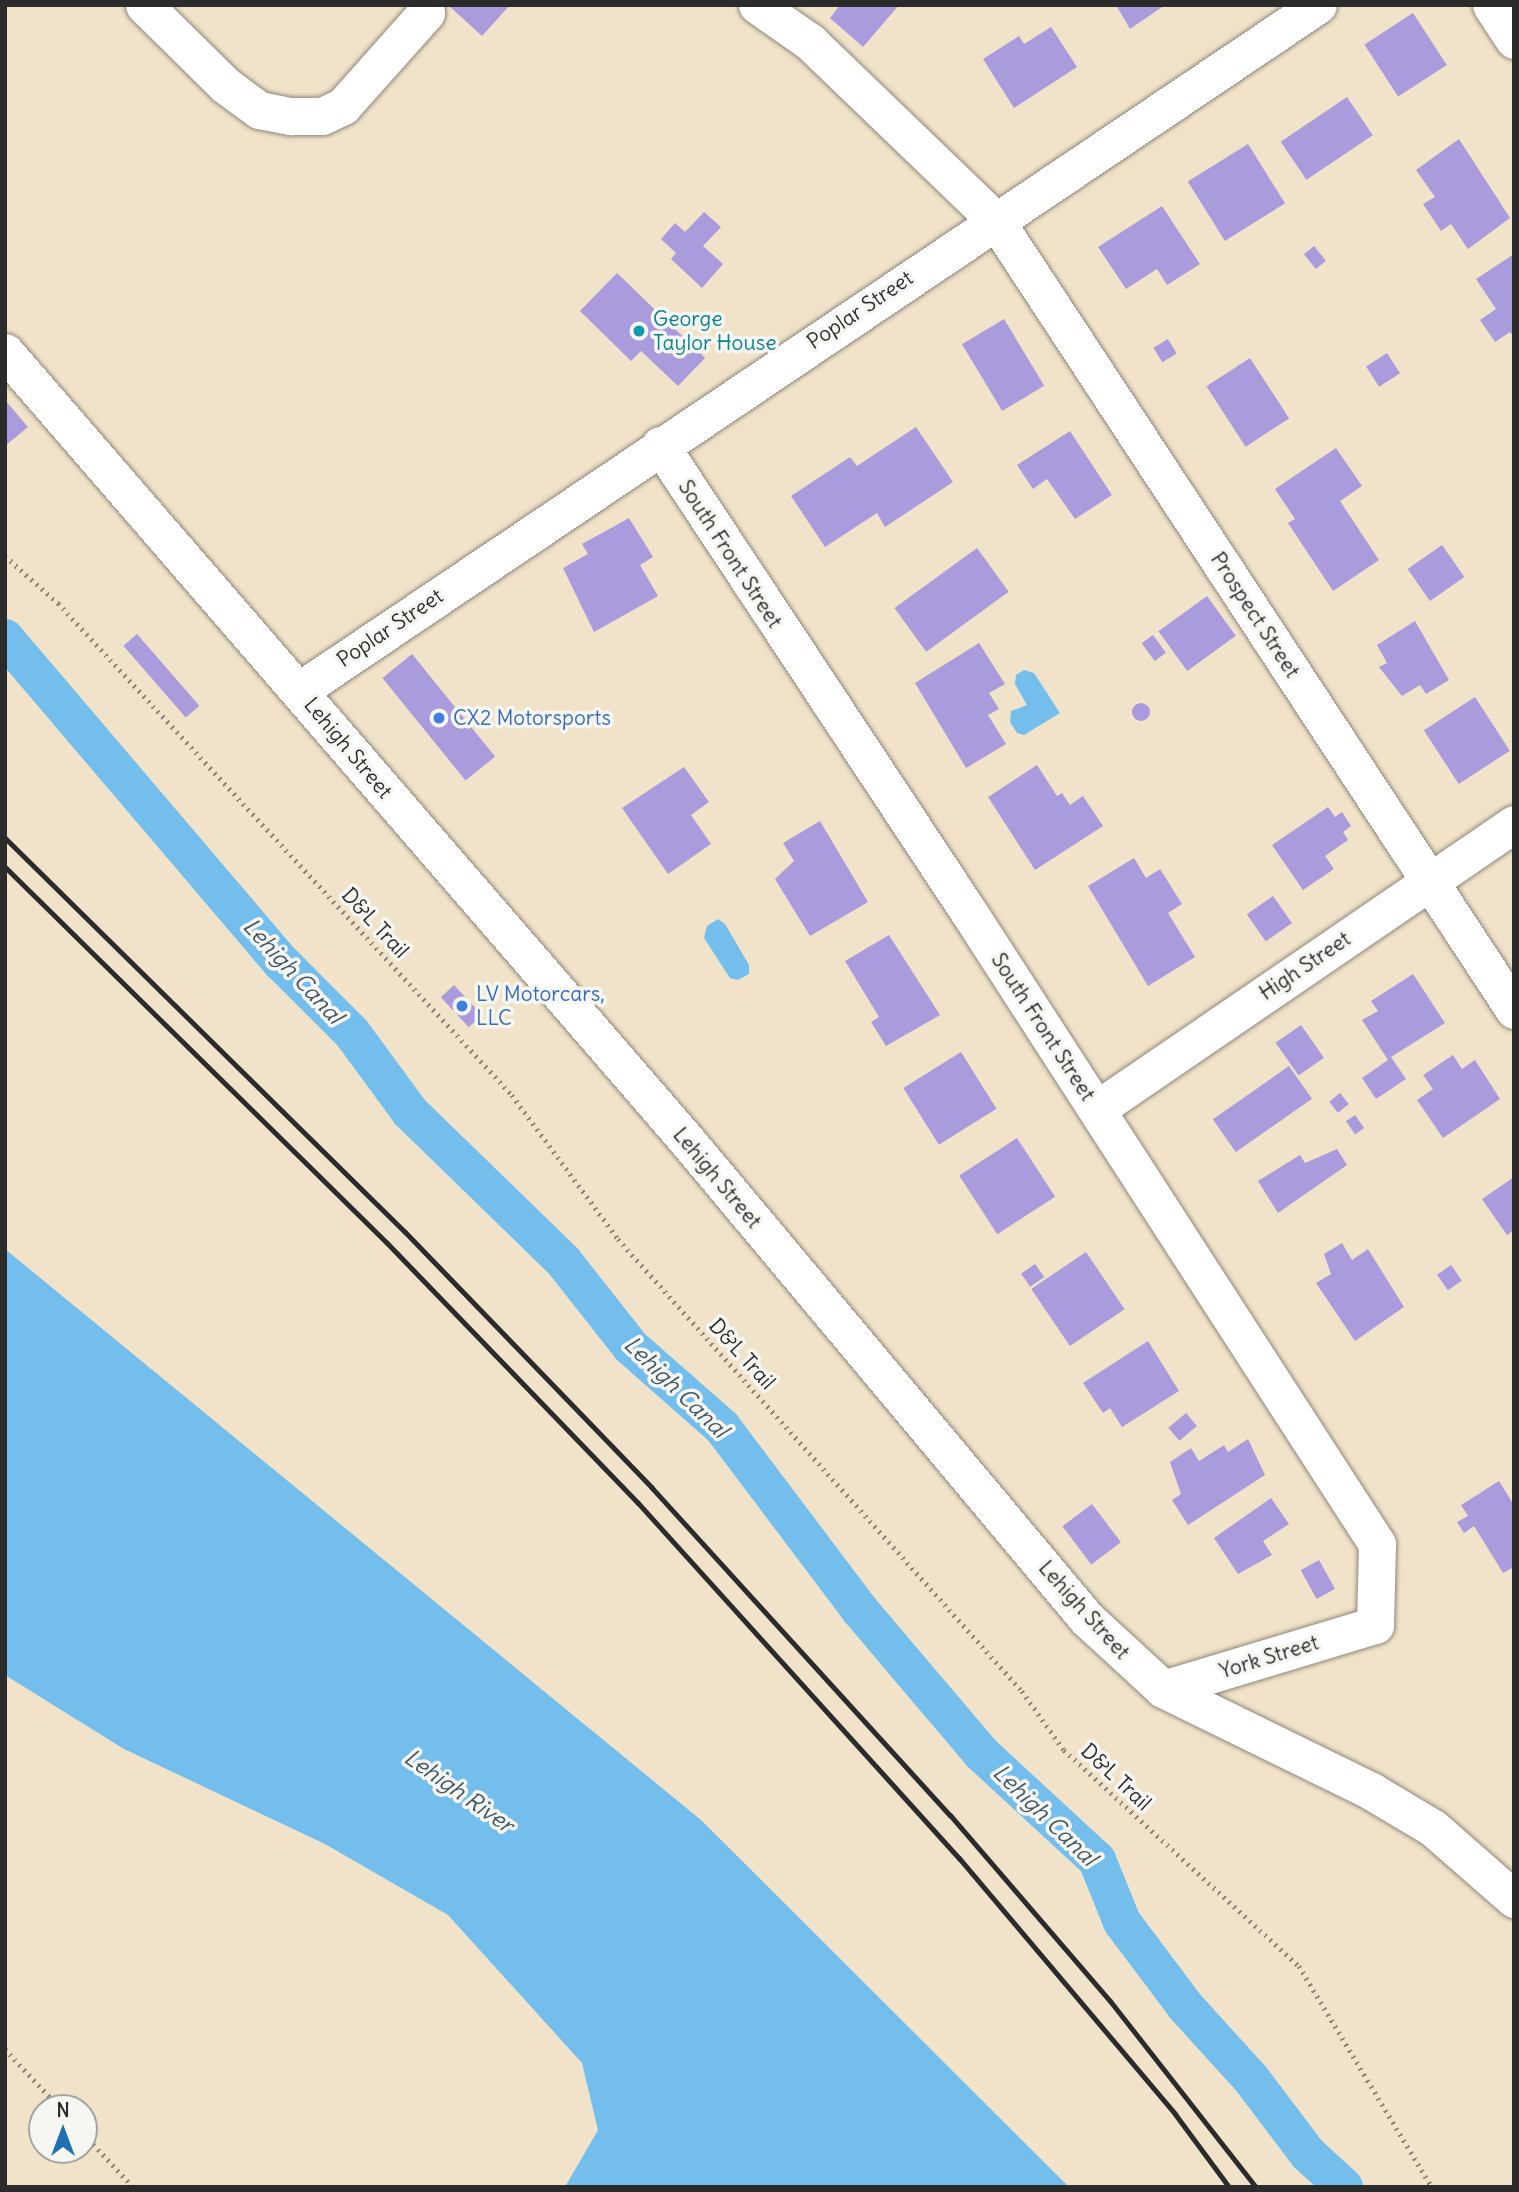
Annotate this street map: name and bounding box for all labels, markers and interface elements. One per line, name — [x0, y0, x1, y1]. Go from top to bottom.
street label: Poplar Street — [802, 265, 918, 355]
place label: George Taylor House — [653, 306, 777, 356]
marker: George Taylor House — [631, 323, 647, 339]
street label: South Front Street — [673, 475, 787, 633]
street label: Prospect Street — [1205, 548, 1305, 682]
street label: Poplar Street — [332, 583, 448, 673]
street label: Lehigh Street — [299, 692, 397, 804]
place label: CX2 Motorsports — [453, 705, 611, 731]
marker: CX2 Motorsports — [431, 710, 447, 726]
street label: D&L Trail — [336, 883, 414, 963]
water label: Lehigh Canal — [237, 913, 349, 1029]
street label: High Street — [1255, 926, 1355, 1006]
street label: South Front Street — [986, 948, 1100, 1106]
place label: LV Motorcars, LLC — [476, 981, 605, 1031]
marker: LV Motorcars, LLC — [454, 998, 470, 1014]
street label: Lehigh Street — [668, 1122, 766, 1234]
street label: D&L Trail — [704, 1313, 780, 1395]
water label: Lehigh Canal — [618, 1331, 734, 1443]
street label: Lehigh Street — [1033, 1556, 1135, 1664]
street label: York Street — [1216, 1630, 1322, 1684]
street label: D&L Trail — [1076, 1738, 1156, 1816]
water label: Lehigh River — [399, 1743, 519, 1839]
water label: Lehigh Canal — [987, 1759, 1103, 1871]
north arrow — [28, 2094, 98, 2164]
text: N — [56, 2098, 70, 2122]

